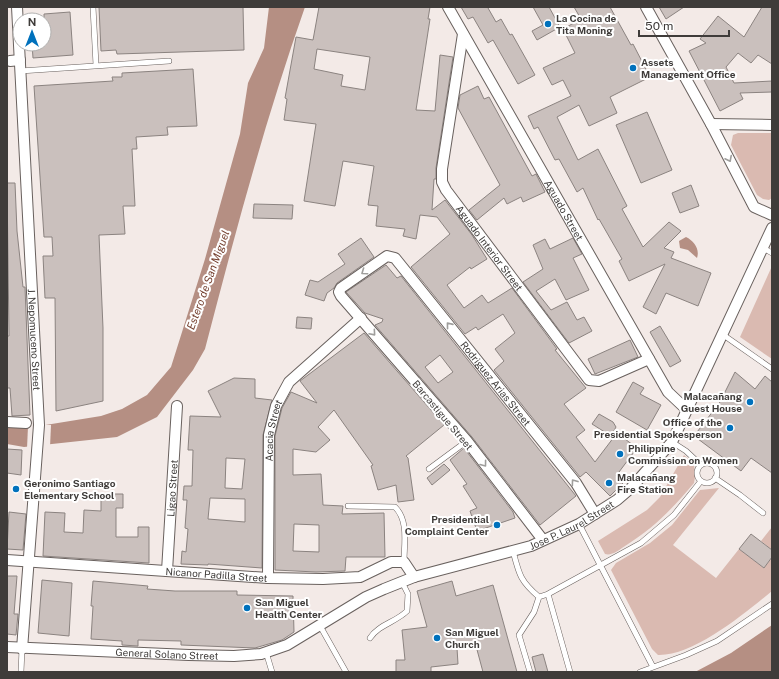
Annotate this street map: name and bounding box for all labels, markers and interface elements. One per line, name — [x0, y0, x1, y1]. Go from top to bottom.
north arrow — [12, 12, 52, 52]
place label: La Cocina de Tita Moning — [556, 12, 617, 36]
scale bar — [639, 12, 729, 38]
text: N — [28, 16, 36, 28]
marker: La Cocina de Tita Moning — [543, 19, 553, 29]
text: 50 m — [645, 19, 673, 33]
place label: Assets Management Office — [641, 56, 736, 80]
marker: Assets Management Office — [628, 63, 638, 73]
one-way arrow — [724, 155, 732, 162]
street label: Aguado Street — [542, 178, 586, 243]
street label: Aguado Interior Street — [454, 203, 526, 293]
water label: Estero de San Miguel — [184, 229, 232, 331]
one-way arrow — [361, 267, 368, 275]
street label: J. Nepomuceno Street — [26, 288, 43, 391]
one-way arrow — [447, 323, 454, 330]
one-way arrow — [369, 328, 376, 336]
street label: Rodriguez Arias Street — [458, 339, 534, 428]
street label: Barcastigue Street — [410, 378, 476, 452]
place label: Malacañang Guest House — [681, 390, 743, 414]
street label: Acacia Street — [263, 397, 284, 462]
marker: Malacañang Guest House — [745, 397, 755, 407]
place label: Office of the Presidential Spokesperson — [594, 416, 722, 440]
marker: Office of the Presidential Spokesperson — [725, 423, 735, 433]
place label: Philippine Commission on Women — [628, 442, 738, 466]
marker: Philippine Commission on Women — [615, 449, 625, 459]
street label: Ligao Street — [164, 459, 180, 517]
one-way arrow — [480, 460, 487, 467]
place label: Malacañang Fire Station — [617, 471, 676, 495]
place label: Geronimo Santiago Elementary School — [24, 477, 116, 501]
marker: Malacañang Fire Station — [604, 478, 614, 488]
one-way arrow — [572, 479, 579, 486]
marker: Geronimo Santiago Elementary School — [11, 484, 21, 494]
street label: Jose P. Laurel Street — [527, 498, 616, 552]
place label: Presidential Complaint Center — [405, 513, 489, 537]
marker: Presidential Complaint Center — [492, 520, 502, 530]
street label: Nicanor Padilla Street — [165, 565, 268, 584]
place label: San Miguel Health Center — [255, 596, 322, 620]
marker: San Miguel Health Center — [242, 603, 252, 613]
place label: San Miguel Church — [445, 626, 499, 650]
marker: San Miguel Church — [432, 633, 442, 643]
street label: General Solano Street — [115, 646, 219, 662]

